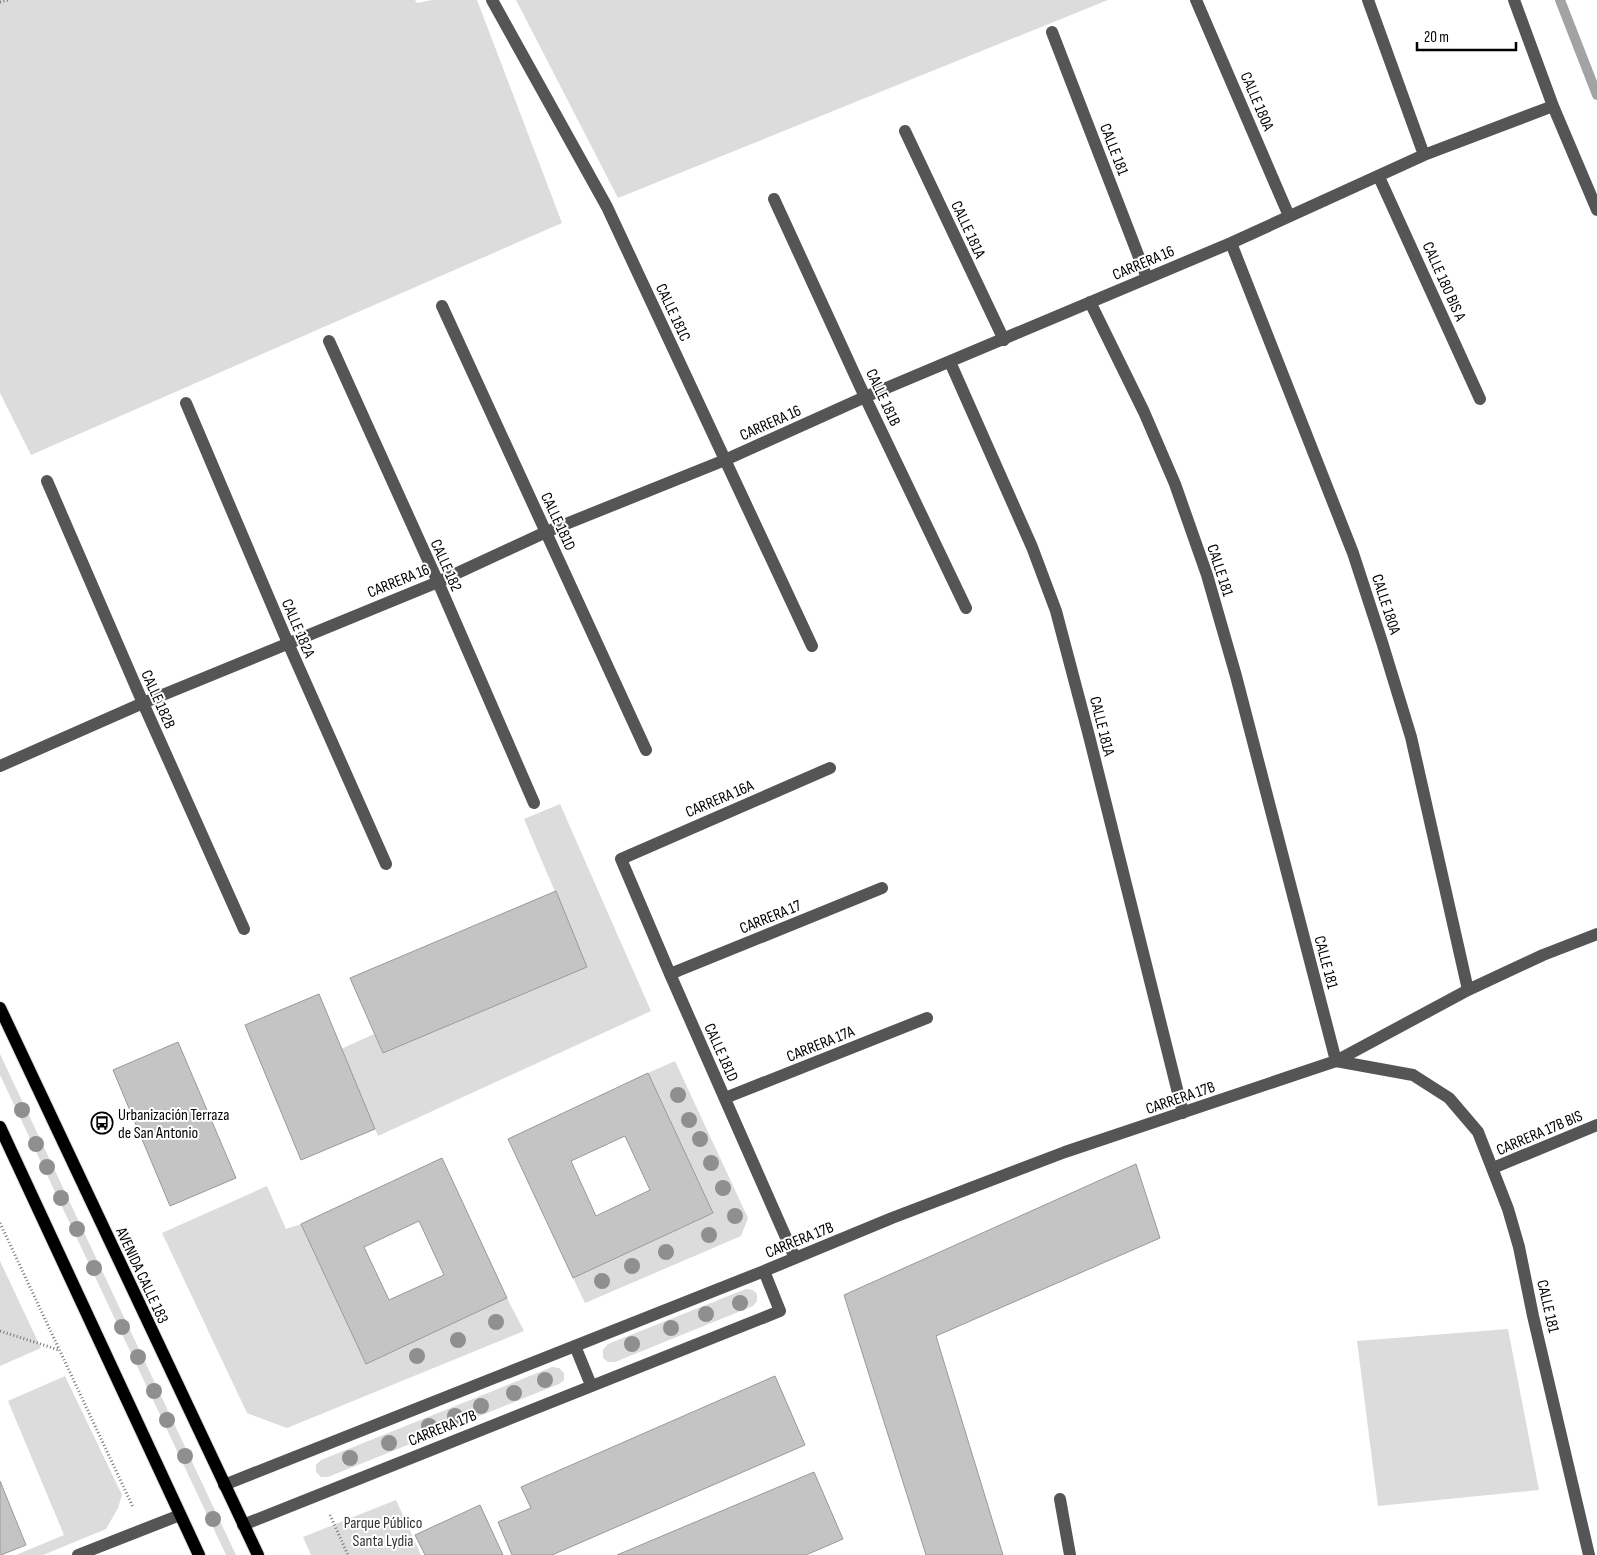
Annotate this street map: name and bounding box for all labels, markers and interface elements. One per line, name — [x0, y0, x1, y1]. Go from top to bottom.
scale bar — [1417, 20, 1516, 52]
text: 20 m — [1424, 28, 1449, 47]
street label: CALLE 180A — [1236, 69, 1278, 134]
street label: CALLE 181 — [1095, 121, 1132, 178]
street label: CALLE 181A — [946, 198, 989, 261]
street label: CALLE 180 BIS A — [1418, 239, 1470, 324]
street label: CARRERA 16 — [1110, 242, 1177, 285]
street label: CALLE 181C — [651, 281, 694, 345]
street label: CALLE 181B — [861, 366, 904, 429]
street label: CARRERA 16 — [737, 401, 804, 445]
street label: CALLE 181D — [536, 490, 579, 554]
street label: CALLE 182 — [426, 537, 465, 595]
street label: CALLE 181 — [1202, 542, 1237, 599]
street label: CARRERA 16 — [365, 560, 432, 602]
street label: CALLE 180A — [1367, 572, 1404, 637]
street label: CALLE 182A — [277, 596, 319, 661]
street label: CALLE 182B — [136, 667, 179, 732]
street label: CALLE 181A — [1085, 695, 1118, 758]
street label: CARRERA 16A — [683, 776, 757, 822]
street label: CARRERA 17 — [737, 896, 805, 938]
street label: CALLE 181 — [1309, 934, 1342, 991]
street label: CALLE 181D — [699, 1021, 742, 1085]
street label: CARRERA 17A — [784, 1022, 857, 1067]
street label: CARRERA 17B — [1143, 1078, 1218, 1119]
place label: Urbanización Terraza de San Antonio — [118, 1106, 229, 1143]
street label: CARRERA 17B BIS — [1494, 1107, 1586, 1160]
bus stop icon: Urbanización Terraza de San Antonio — [90, 1111, 114, 1135]
street label: CARRERA 17B — [763, 1218, 836, 1263]
street label: AVENIDA CALLE 183 — [111, 1224, 172, 1327]
street label: CALLE 181 — [1532, 1278, 1563, 1335]
street label: CARRERA 17B — [406, 1406, 479, 1451]
park label: Parque Público Santa Lydia — [344, 1514, 422, 1551]

